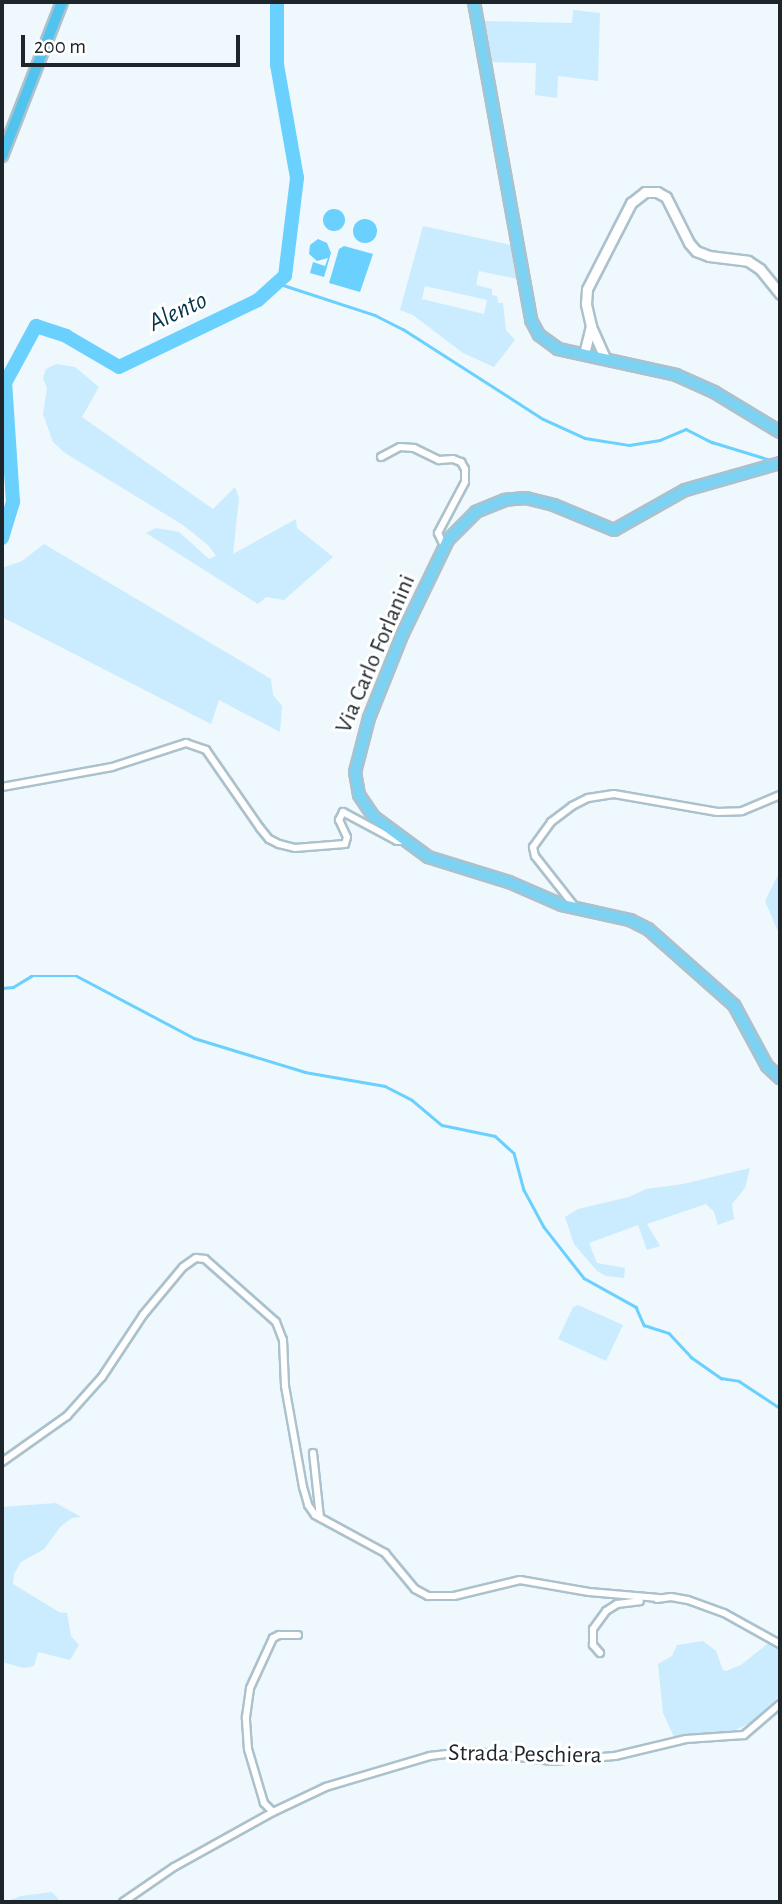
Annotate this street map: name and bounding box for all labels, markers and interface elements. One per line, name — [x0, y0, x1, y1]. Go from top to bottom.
scale bar — [24, 21, 243, 65]
text: 200 m — [34, 36, 86, 57]
water label: Alento — [144, 285, 212, 339]
street label: Via Carlo Forlanini — [330, 570, 422, 738]
street label: Strada Peschiera — [448, 1739, 602, 1771]

